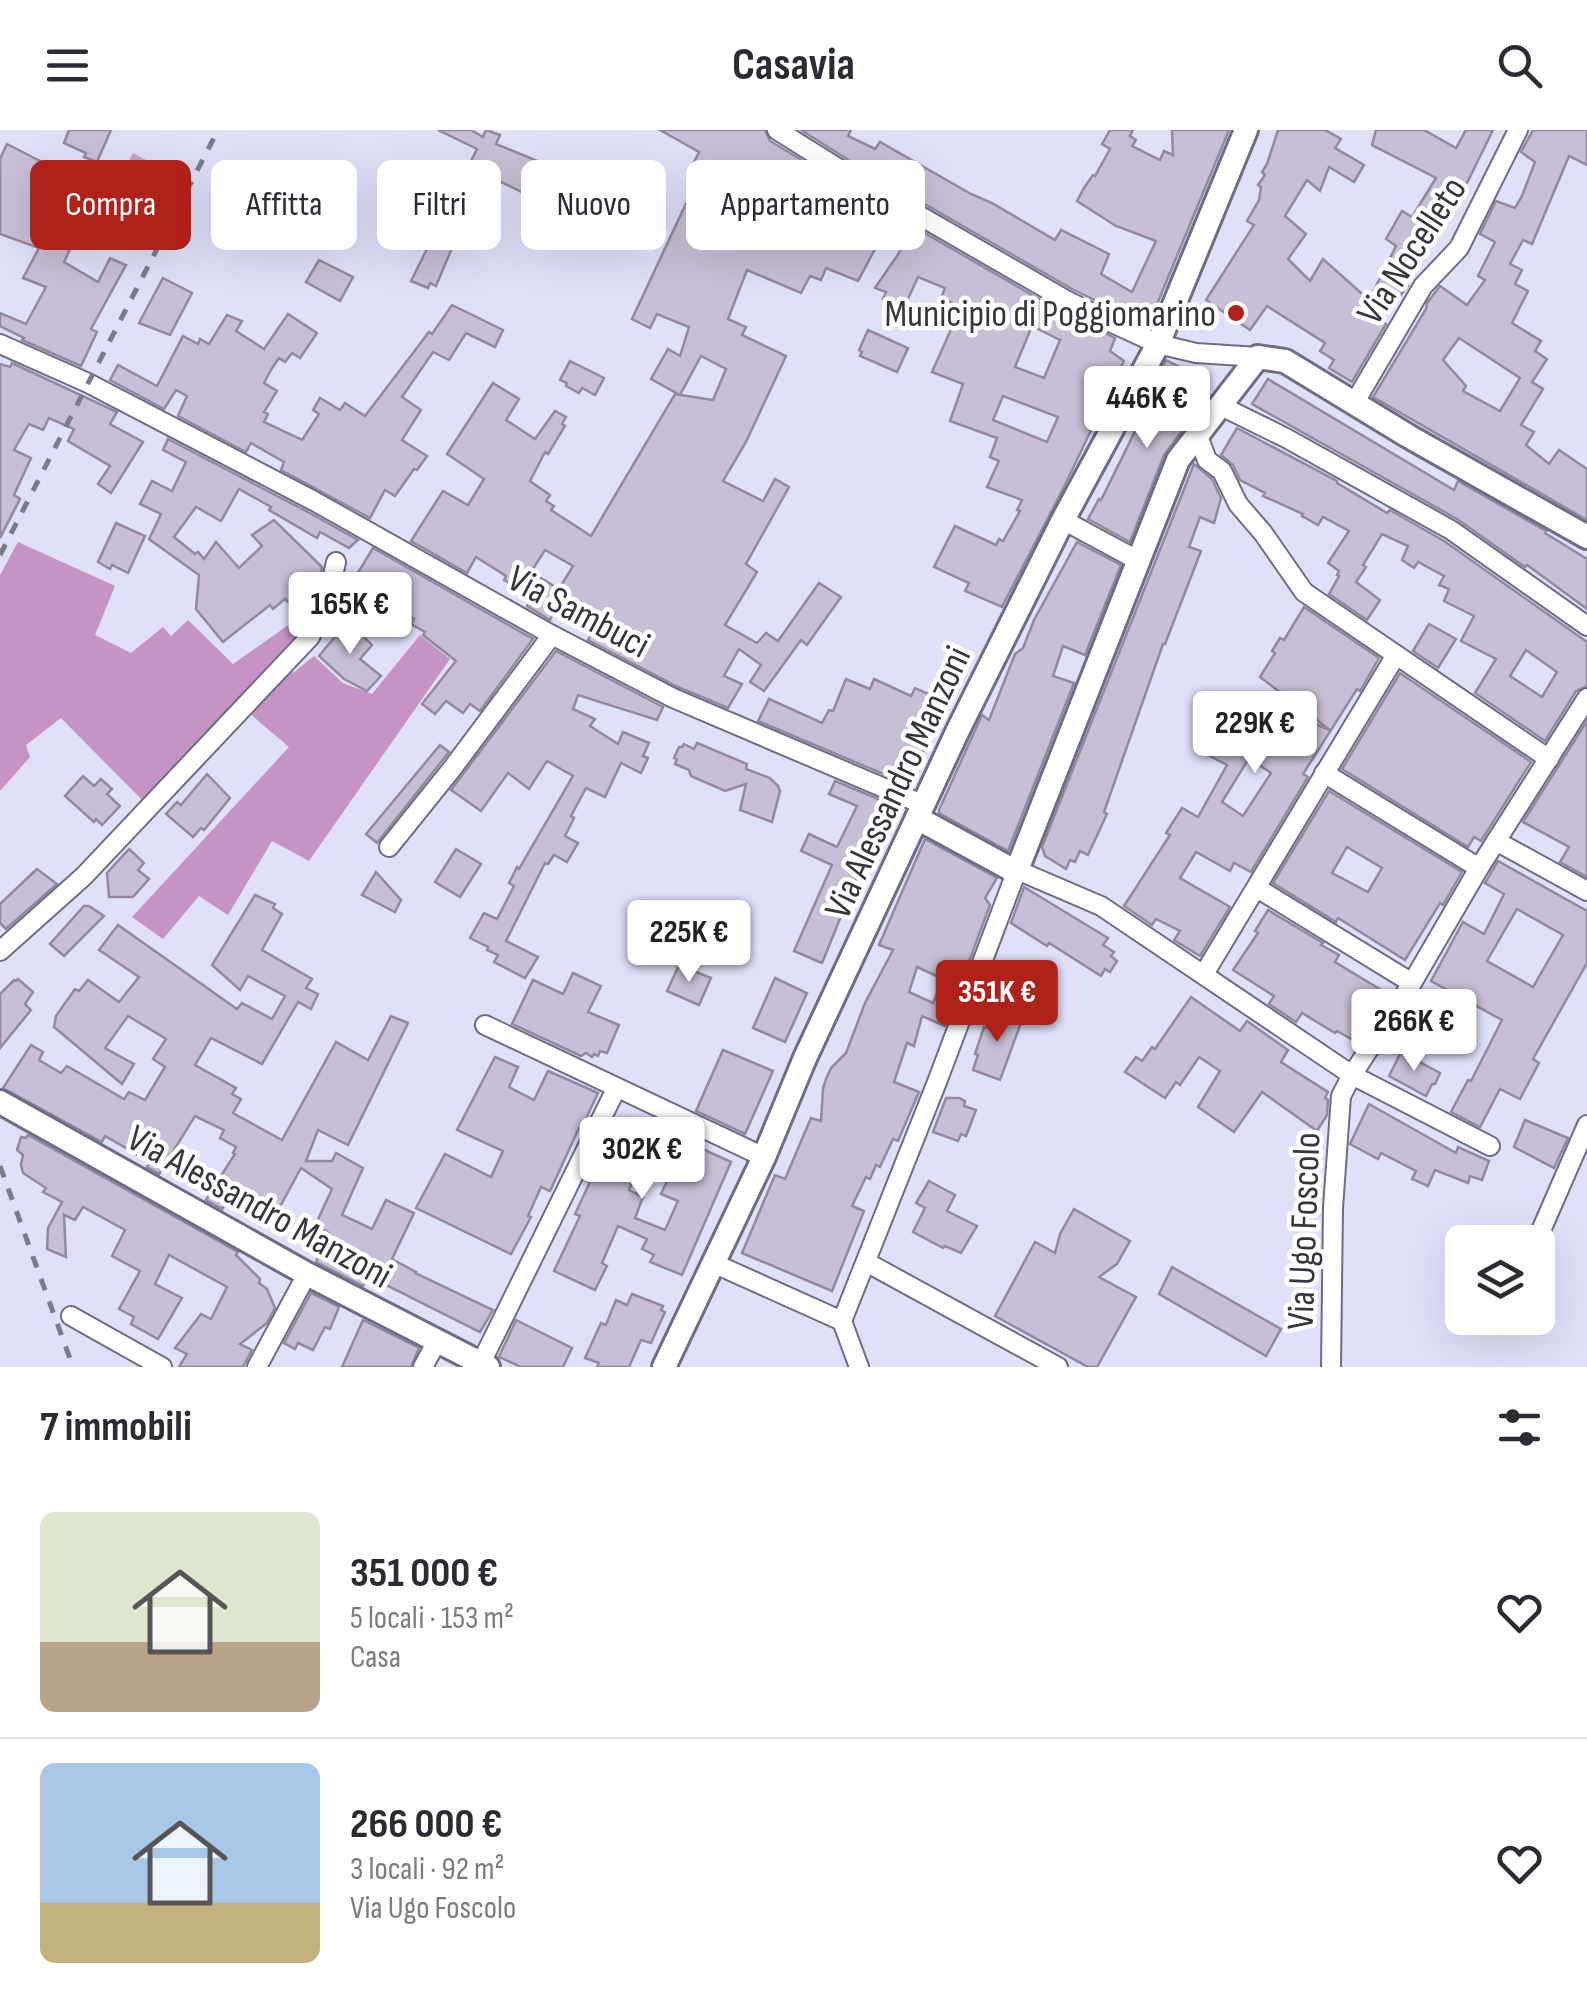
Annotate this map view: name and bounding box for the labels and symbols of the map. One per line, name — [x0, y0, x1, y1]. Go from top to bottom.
street label: Via Nocelleto — [1348, 169, 1477, 333]
place label: Municipio di Poggiomarino — [884, 292, 1216, 337]
marker: Municipio di Poggiomarino — [1225, 302, 1247, 324]
pin: 446K € — [1066, 366, 1228, 451]
street label: Via Sambuci — [500, 556, 657, 668]
pin: 165K € — [269, 572, 431, 657]
street label: Via Alessandro Manzoni — [816, 639, 981, 926]
pin: 229K € — [1174, 691, 1336, 776]
pin: 225K € — [608, 900, 770, 985]
pin: 351K € — [916, 960, 1078, 1045]
pin: 266K € — [1333, 989, 1495, 1074]
street label: Via Alessandro Manzoni — [119, 1116, 399, 1299]
pin: 302K € — [561, 1117, 723, 1202]
street label: Via Ugo Foscolo — [1279, 1132, 1330, 1330]

